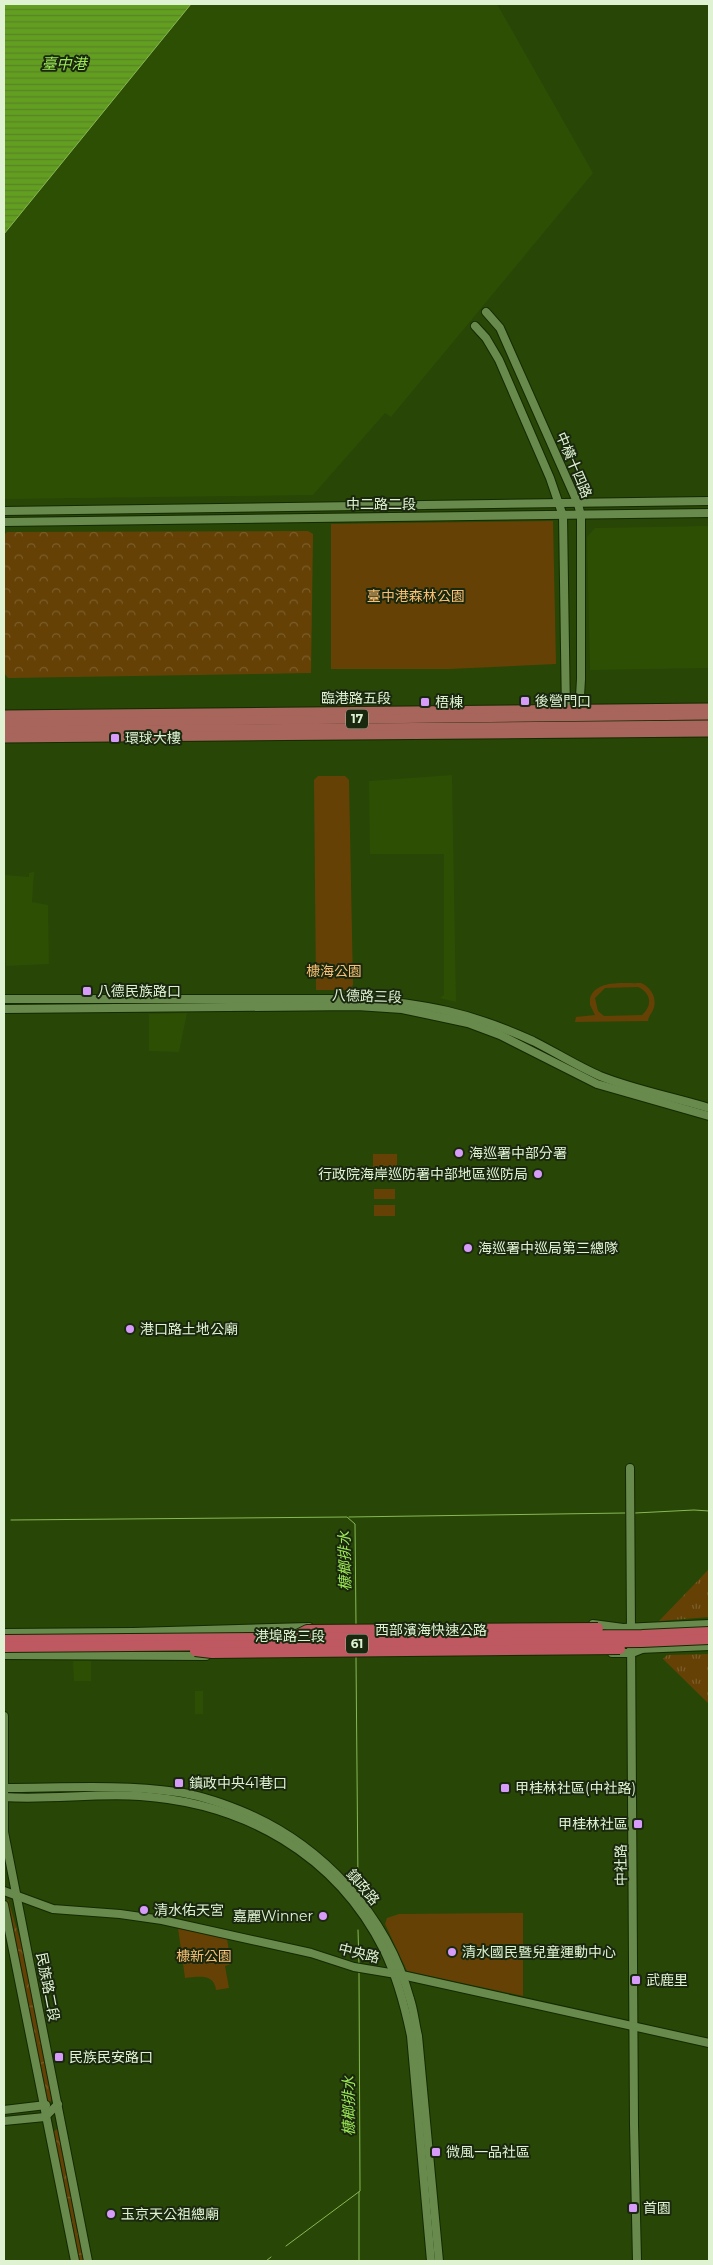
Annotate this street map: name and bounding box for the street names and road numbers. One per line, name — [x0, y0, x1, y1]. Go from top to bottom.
street label: 中橫十四路 — [552, 429, 596, 501]
street label: 中二路二段 — [346, 495, 416, 513]
street label: 臨港路五段 — [321, 689, 391, 707]
road number: 17 — [346, 710, 368, 729]
street label: 八德路三段 — [332, 986, 402, 1006]
street label: 西部濱海快速公路 — [375, 1621, 487, 1639]
street label: 港埠路三段 — [255, 1627, 325, 1645]
road number: 61 — [346, 1635, 368, 1654]
street label: 中社路 — [612, 1844, 630, 1886]
street label: 鎮政路 — [343, 1865, 383, 1909]
street label: 中央路 — [336, 1939, 382, 1967]
street label: 民族路二段 — [32, 1951, 64, 2023]

